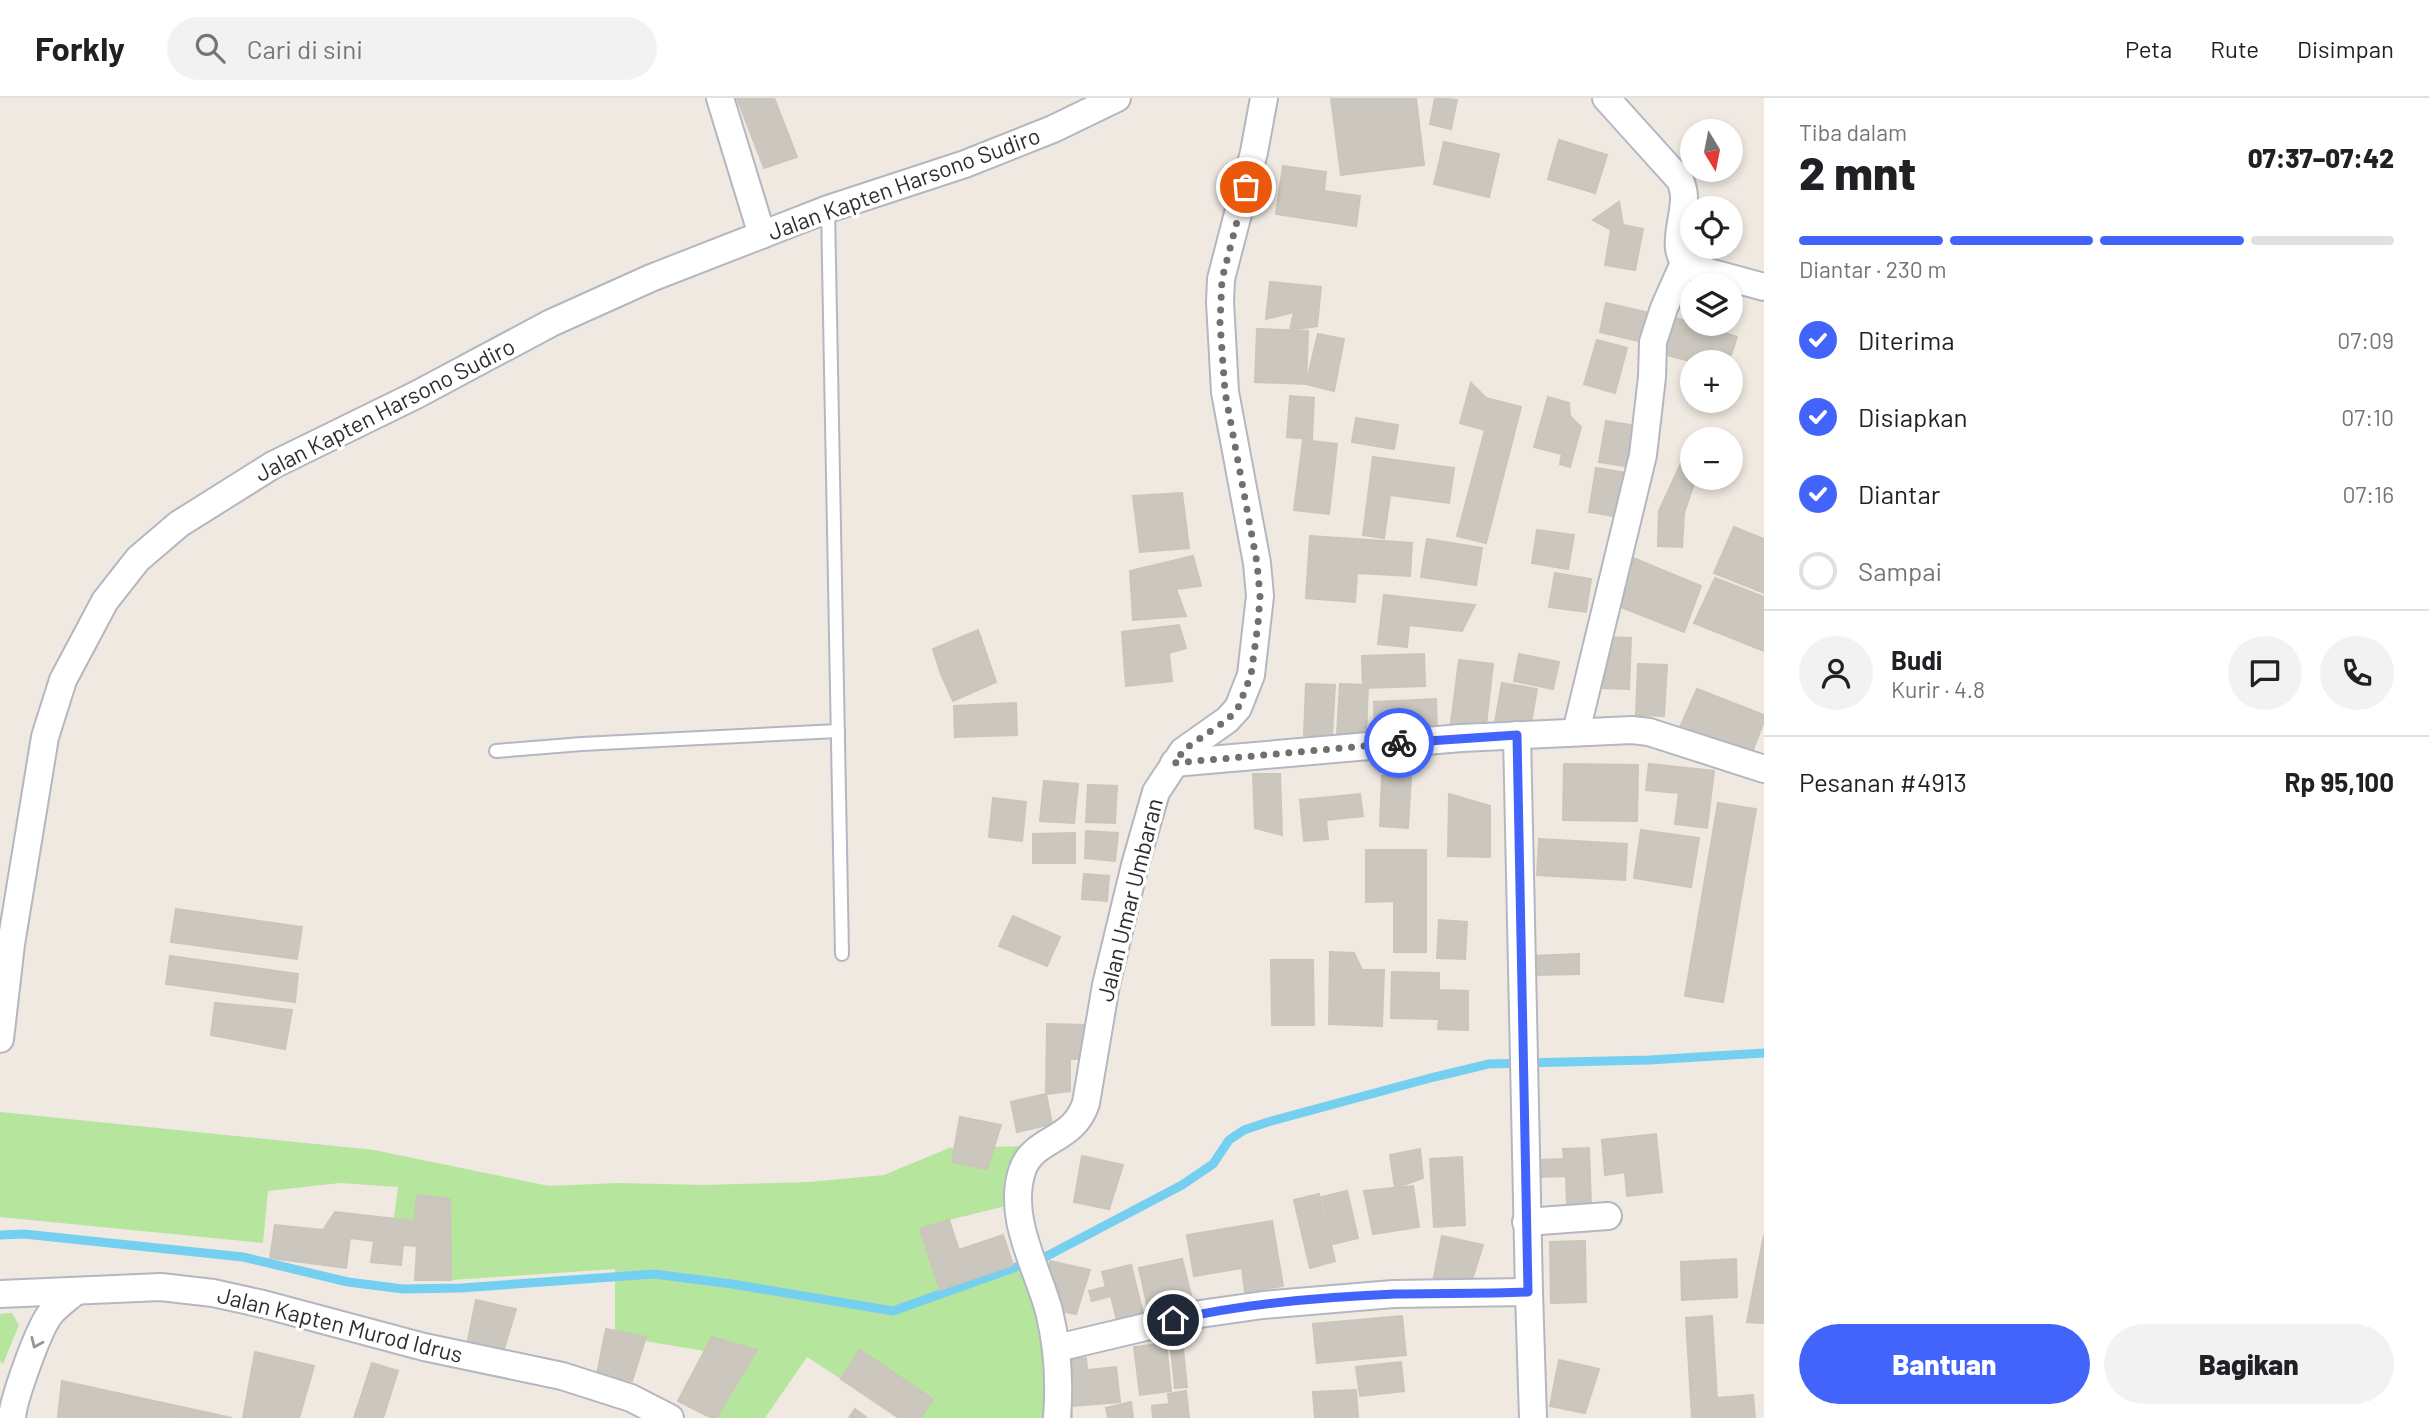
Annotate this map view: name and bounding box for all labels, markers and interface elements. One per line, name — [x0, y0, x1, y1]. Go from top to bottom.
search box — [167, 17, 657, 80]
text: Forkly — [35, 28, 125, 68]
icon: search — [191, 29, 229, 67]
text: Cari di sini — [247, 33, 363, 64]
text: Peta — [2125, 34, 2172, 63]
text: Rute — [2210, 34, 2259, 63]
text: Disimpan — [2297, 34, 2394, 63]
text: Tiba dalam — [1799, 118, 1907, 146]
north arrow — [1680, 119, 1743, 182]
map controls — [1680, 119, 1743, 490]
street label: Jalan Kapten Harsono Sudiro — [764, 121, 1044, 245]
text: 07:37–07:42 — [2248, 142, 2394, 173]
text: 2 mnt — [1799, 144, 1916, 199]
pin — [1216, 157, 1276, 217]
icon: bag — [1227, 168, 1265, 206]
button: locate — [1680, 196, 1743, 259]
text: Diantar · 230 m — [1799, 255, 1946, 283]
button: layers — [1680, 273, 1743, 336]
icon: check — [1799, 321, 1837, 359]
text: Diterima — [1858, 324, 1955, 355]
text: 07:09 — [2337, 326, 2394, 354]
street label: Jalan Kapten Harsono Sudiro — [250, 331, 519, 487]
button: + — [1680, 350, 1743, 413]
icon: check — [1799, 398, 1837, 436]
text: Disiapkan — [1858, 401, 1968, 432]
text: 07:10 — [2341, 403, 2394, 431]
button: − — [1680, 427, 1743, 490]
icon: check — [1799, 475, 1837, 513]
text: Diantar — [1858, 478, 1940, 509]
text: 07:16 — [2342, 480, 2394, 508]
text: Sampai — [1858, 555, 1942, 586]
button: person — [1799, 636, 1873, 710]
button: chat — [2228, 636, 2302, 710]
button: phone — [2320, 636, 2394, 710]
text: Budi — [1891, 644, 1942, 675]
text: Kurir · 4.8 — [1891, 675, 1985, 703]
courier — [1364, 708, 1434, 778]
icon: bike — [1380, 724, 1418, 762]
text: Pesanan #4913 — [1799, 766, 1967, 797]
text: Rp 95,100 — [2285, 766, 2394, 797]
street label: Jalan Umar Umbaran — [1090, 795, 1168, 1004]
street label: Jalan Kapten Murod Idrus — [215, 1280, 466, 1368]
pin — [1143, 1290, 1203, 1350]
icon: home — [1154, 1301, 1192, 1339]
button: Bantuan — [1799, 1324, 2090, 1404]
button: Bagikan — [2104, 1324, 2394, 1404]
one-way arrow — [30, 1336, 44, 1348]

